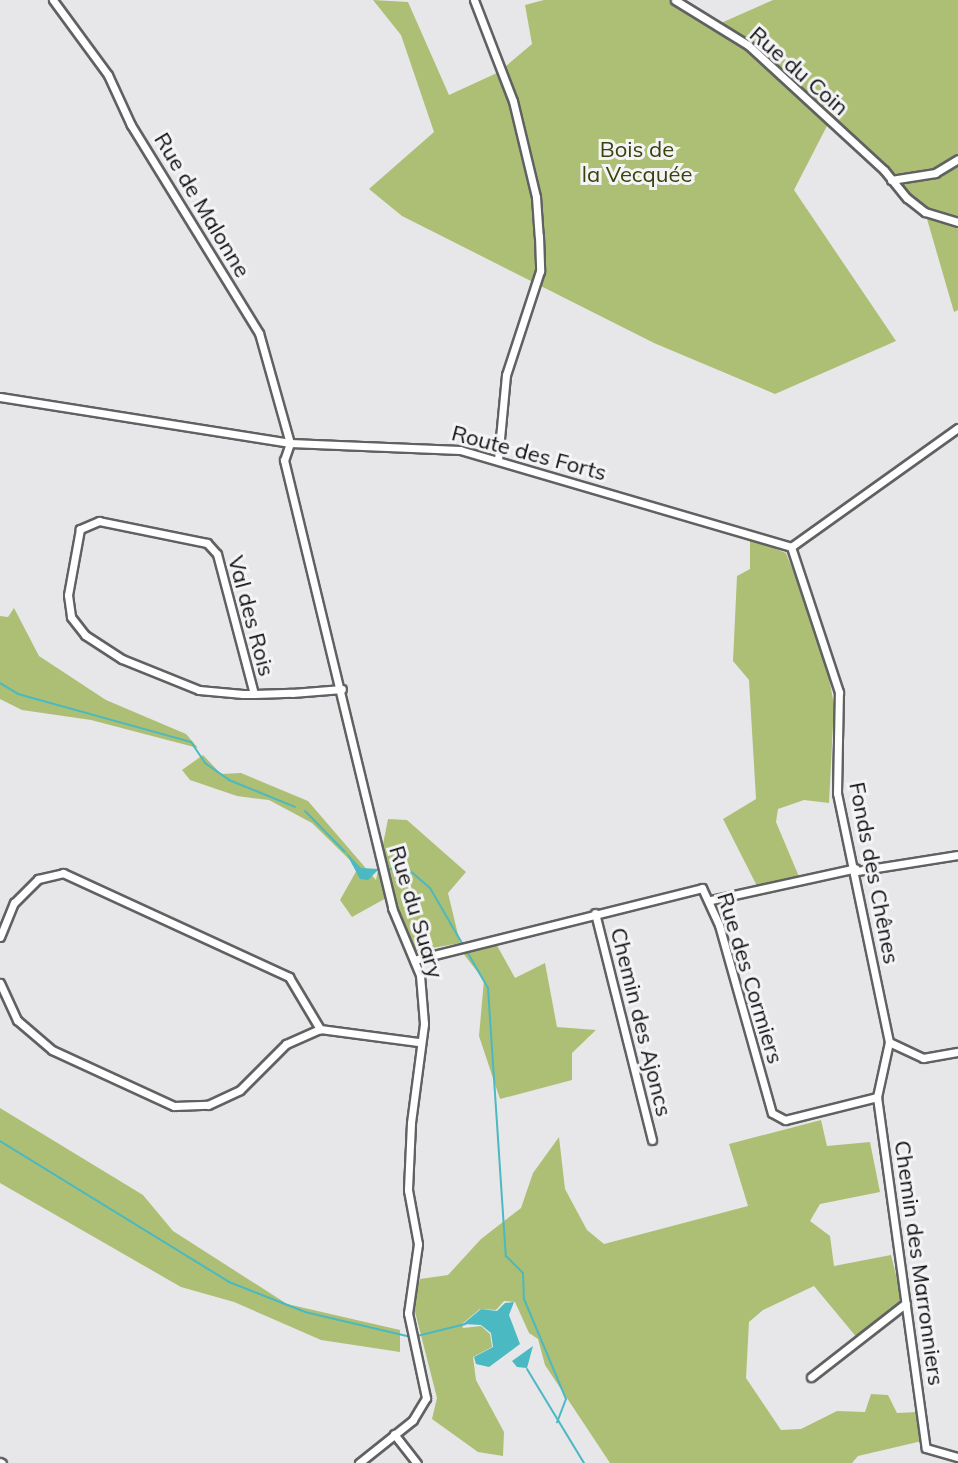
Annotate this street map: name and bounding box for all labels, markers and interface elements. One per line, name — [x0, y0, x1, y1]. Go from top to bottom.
street label: Rue du Coin — [744, 21, 854, 121]
street label: Rue de Malonne — [148, 128, 256, 282]
park label: Bois de la Vecquée — [582, 136, 692, 188]
street label: Route des Forts — [449, 420, 609, 486]
street label: Val des Rois — [222, 553, 280, 679]
street label: Fonds des Chênes — [843, 780, 905, 966]
street label: Rue du Suary — [383, 843, 449, 981]
street label: Rue des Cormiers — [711, 889, 789, 1067]
street label: Chemin des Ajoncs — [605, 925, 677, 1119]
street label: Chemin des Marronniers — [889, 1139, 949, 1387]

